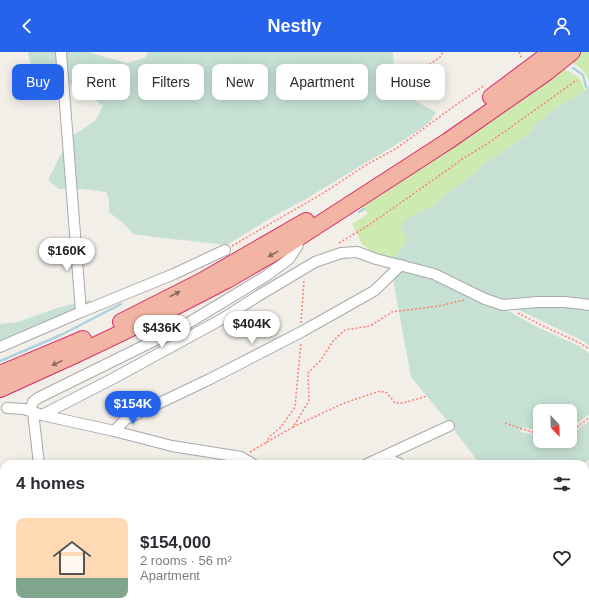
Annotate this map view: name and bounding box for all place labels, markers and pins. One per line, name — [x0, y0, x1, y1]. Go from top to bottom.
pin: $160K — [39, 238, 95, 272]
pin: $404K — [224, 311, 280, 345]
pin: $436K — [134, 315, 190, 349]
pin: $154K — [105, 391, 161, 425]

